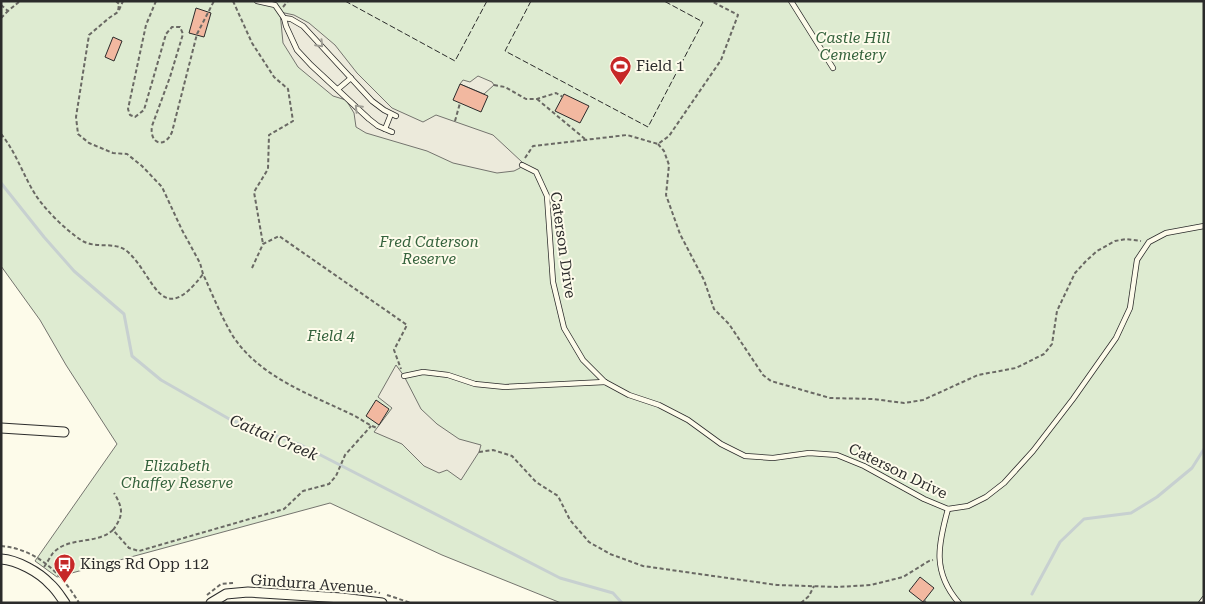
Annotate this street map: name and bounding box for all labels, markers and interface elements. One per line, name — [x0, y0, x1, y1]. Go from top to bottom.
park label: Castle Hill Cemetery — [816, 29, 891, 64]
one-way arrow — [314, 39, 323, 48]
sports icon: Field 1 — [608, 54, 632, 85]
place label: Field 1 — [636, 57, 684, 75]
one-way arrow — [355, 105, 364, 114]
street label: Caterson Drive — [547, 191, 579, 299]
park label: Fred Caterson Reserve — [378, 233, 479, 268]
park label: Field 4 — [306, 327, 355, 345]
water label: Cattai Creek — [227, 410, 321, 465]
street label: Caterson Drive — [846, 439, 950, 503]
park label: Elizabeth Chaffey Reserve — [121, 457, 233, 492]
bus stop icon: Kings Rd Opp 112 — [52, 552, 76, 583]
place label: Kings Rd Opp 112 — [80, 555, 209, 573]
street label: Gindurra Avenue — [250, 571, 374, 597]

